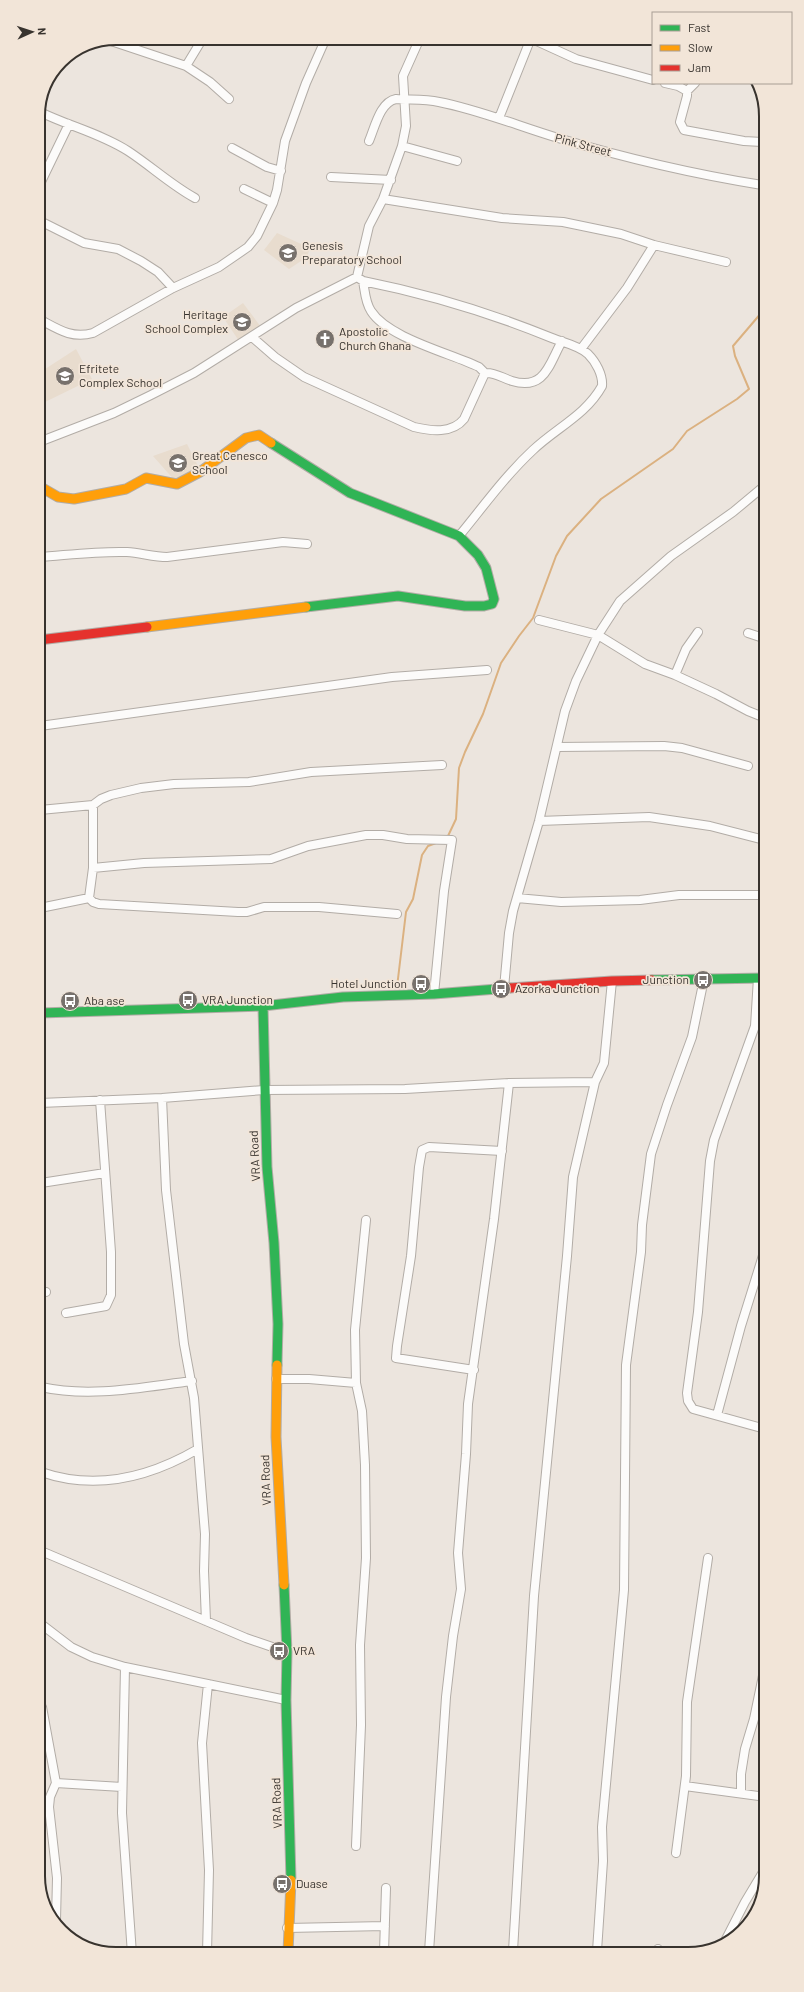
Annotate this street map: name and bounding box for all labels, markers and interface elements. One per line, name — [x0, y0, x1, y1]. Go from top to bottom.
north arrow — [12, 12, 52, 52]
legend — [652, 12, 792, 84]
text: Fast — [688, 20, 711, 34]
text: N — [36, 27, 49, 35]
text: Slow — [688, 40, 713, 54]
text: Jam — [688, 60, 711, 74]
street label: Pink Street — [554, 130, 613, 158]
place label: Genesis Preparatory School — [302, 238, 402, 266]
school or university icon: Genesis Preparatory School — [277, 242, 299, 264]
place label: Heritage School Complex — [145, 307, 228, 335]
school or university icon: Heritage School Complex — [231, 311, 253, 333]
place label: Apostolic Church Ghana — [339, 324, 411, 352]
church icon: Apostolic Church Ghana — [314, 328, 336, 350]
place label: Efritete Complex School — [79, 361, 162, 389]
school or university icon: Efritete Complex School — [54, 365, 76, 387]
place label: Great Cenesco School — [192, 448, 268, 476]
school or university icon: Great Cenesco School — [167, 452, 189, 474]
bus stop icon: Junction — [692, 969, 714, 991]
place label: Junction — [643, 972, 689, 986]
bus stop icon: Hotel Junction — [410, 973, 432, 995]
place label: Hotel Junction — [331, 976, 407, 990]
bus stop icon: Azorka Junction — [490, 978, 512, 1000]
place label: Azorka Junction — [515, 981, 599, 995]
bus stop icon: VRA Junction — [177, 989, 199, 1011]
bus stop icon: Aba ase — [59, 990, 81, 1012]
place label: VRA Junction — [202, 992, 273, 1006]
place label: Aba ase — [84, 993, 125, 1007]
street label: VRA Road — [246, 1130, 262, 1182]
street label: VRA Road — [257, 1454, 273, 1506]
bus stop icon: VRA — [268, 1640, 290, 1662]
place label: VRA — [293, 1643, 315, 1657]
street label: VRA Road — [268, 1777, 284, 1829]
bus stop icon: Duase — [271, 1873, 293, 1895]
place label: Duase — [296, 1876, 328, 1890]

